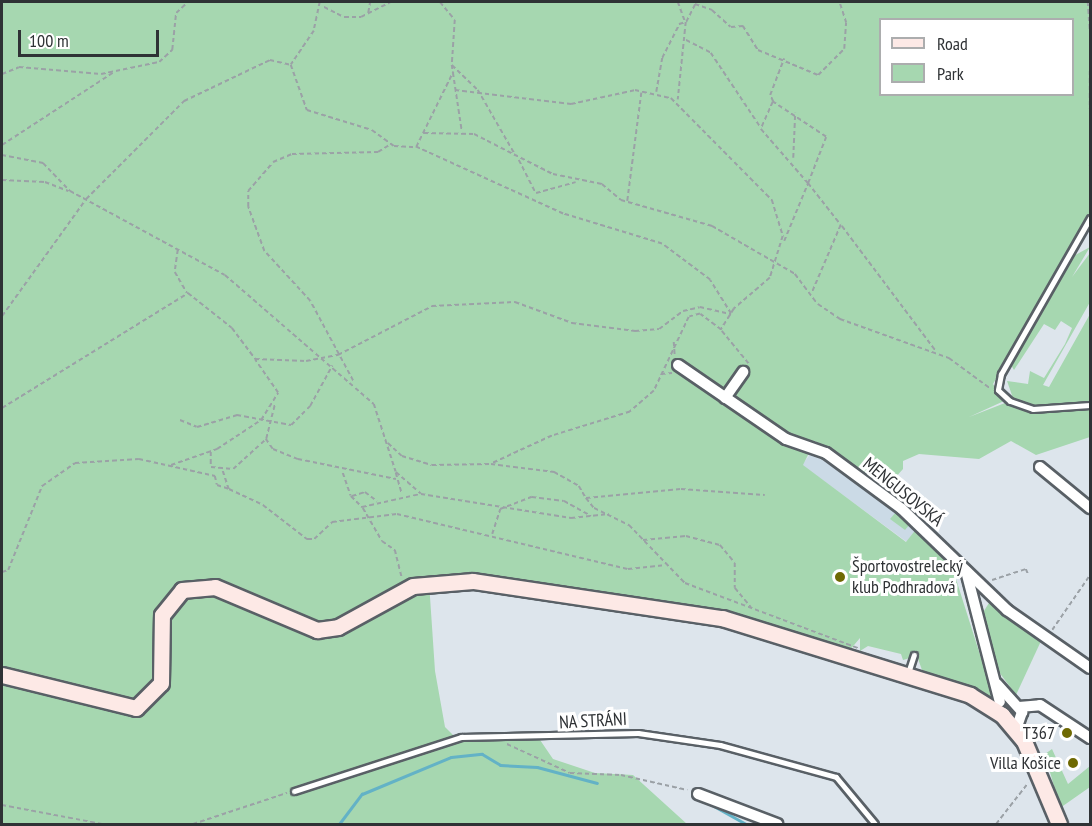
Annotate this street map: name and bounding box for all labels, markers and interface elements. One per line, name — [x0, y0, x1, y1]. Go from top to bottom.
scale bar — [21, 18, 162, 56]
legend — [879, 18, 1074, 96]
text: 100 m — [29, 29, 69, 52]
text: Road — [937, 32, 968, 55]
text: Park — [937, 62, 964, 85]
street label: MENGUSOVSKÁ — [858, 453, 948, 531]
place label: Športovostrelecký klub Podhradová — [852, 556, 963, 598]
marker: Športovostrelecký klub Podhradová — [833, 570, 847, 584]
street label: NA STRÁNI — [558, 708, 628, 734]
place label: T367 — [1023, 722, 1055, 744]
marker: T367 — [1060, 726, 1074, 740]
place label: Villa Košice — [990, 752, 1061, 774]
marker: Villa Košice — [1066, 756, 1080, 770]

